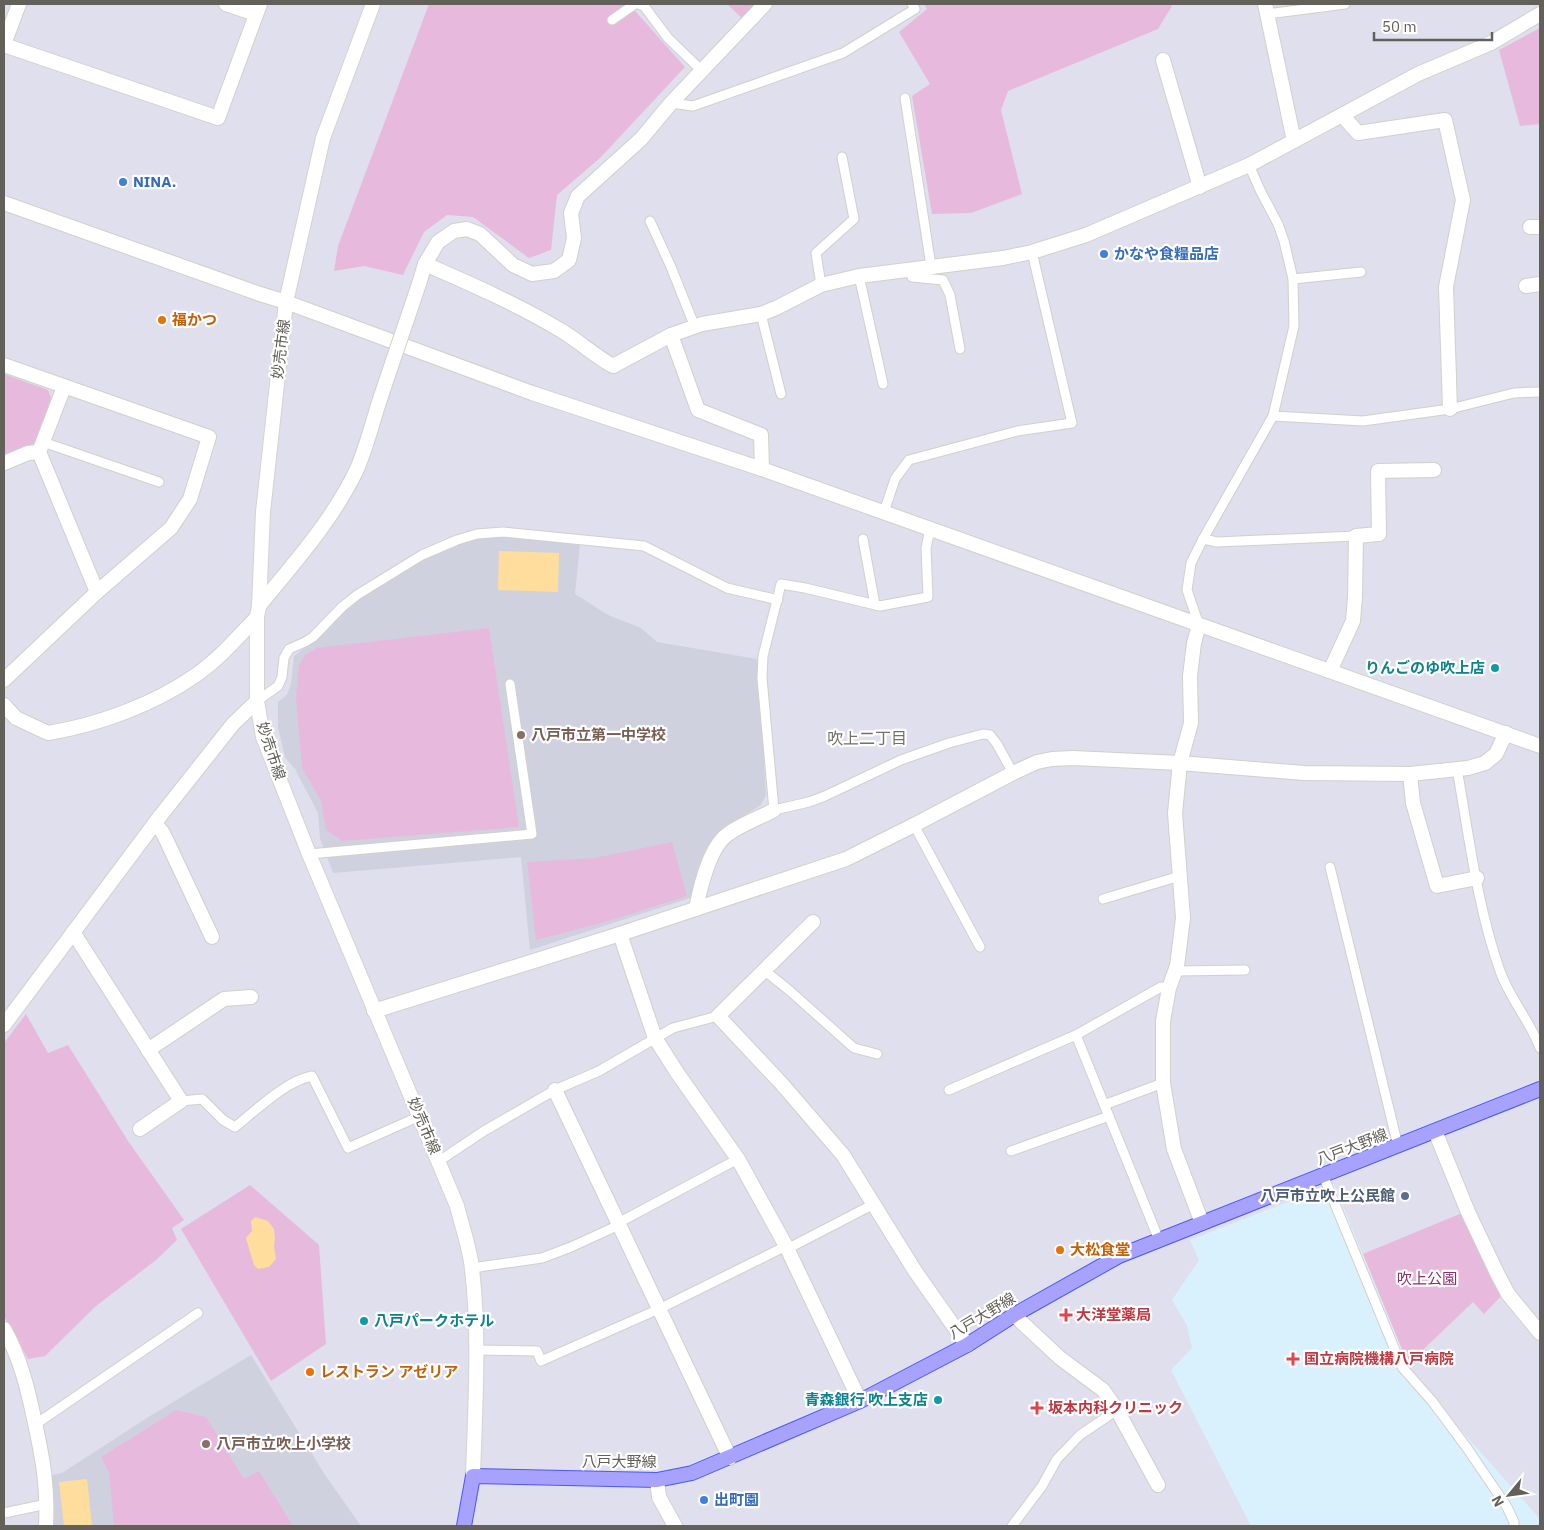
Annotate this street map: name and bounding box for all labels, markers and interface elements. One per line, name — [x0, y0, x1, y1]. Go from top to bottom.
scale bar — [1374, 10, 1492, 42]
text: 50 m — [1382, 17, 1417, 36]
place label: NINA. — [133, 172, 176, 191]
marker: NINA. — [117, 176, 129, 188]
place label: かなや食糧品店 — [1114, 244, 1219, 263]
marker: かなや食糧品店 — [1098, 248, 1110, 260]
place label: 福かつ — [171, 310, 217, 329]
marker: 福かつ — [156, 314, 168, 326]
street label: 妙売市線 — [267, 318, 294, 380]
place label: りんごのゆ吹上店 — [1365, 658, 1485, 677]
marker: りんごのゆ吹上店 — [1489, 662, 1501, 674]
street label: 妙売市線 — [253, 719, 290, 782]
place label: 八戸市立第一中学校 — [531, 725, 666, 744]
district label: 吹上二丁目 — [827, 728, 907, 748]
marker: 八戸市立第一中学校 — [515, 729, 527, 741]
street label: 妙売市線 — [404, 1094, 445, 1157]
street label: 八戸大野線 — [1313, 1124, 1390, 1169]
place label: 八戸市立吹上公民館 — [1260, 1186, 1395, 1205]
marker: 八戸市立吹上公民館 — [1399, 1190, 1411, 1202]
place label: 大松食堂 — [1070, 1240, 1130, 1259]
marker: 大松食堂 — [1054, 1244, 1066, 1256]
park label: 吹上公園 — [1397, 1269, 1457, 1288]
street label: 八戸大野線 — [945, 1288, 1019, 1343]
place label: 大洋堂薬局 — [1076, 1305, 1151, 1324]
marker: 大洋堂薬局 — [1060, 1309, 1072, 1321]
place label: 八戸パークホテル — [374, 1311, 494, 1330]
marker: 八戸パークホテル — [358, 1315, 370, 1327]
place label: 国立病院機構八戸病院 — [1304, 1349, 1454, 1368]
marker: 国立病院機構八戸病院 — [1286, 1352, 1300, 1366]
place label: レストラン アゼリア — [320, 1362, 458, 1381]
marker: レストラン アゼリア — [304, 1366, 316, 1378]
place label: 青森銀行 吹上支店 — [804, 1390, 928, 1409]
marker: 青森銀行 吹上支店 — [932, 1394, 944, 1406]
place label: 坂本内科クリニック — [1048, 1398, 1183, 1417]
marker: 坂本内科クリニック — [1030, 1401, 1044, 1415]
place label: 八戸市立吹上小学校 — [216, 1434, 351, 1453]
marker: 八戸市立吹上小学校 — [200, 1438, 212, 1450]
street label: 八戸大野線 — [581, 1452, 657, 1471]
north arrow — [1484, 1470, 1534, 1520]
place label: 出町園 — [714, 1490, 759, 1509]
text: N — [1487, 1493, 1508, 1510]
marker: 出町園 — [698, 1494, 710, 1506]

